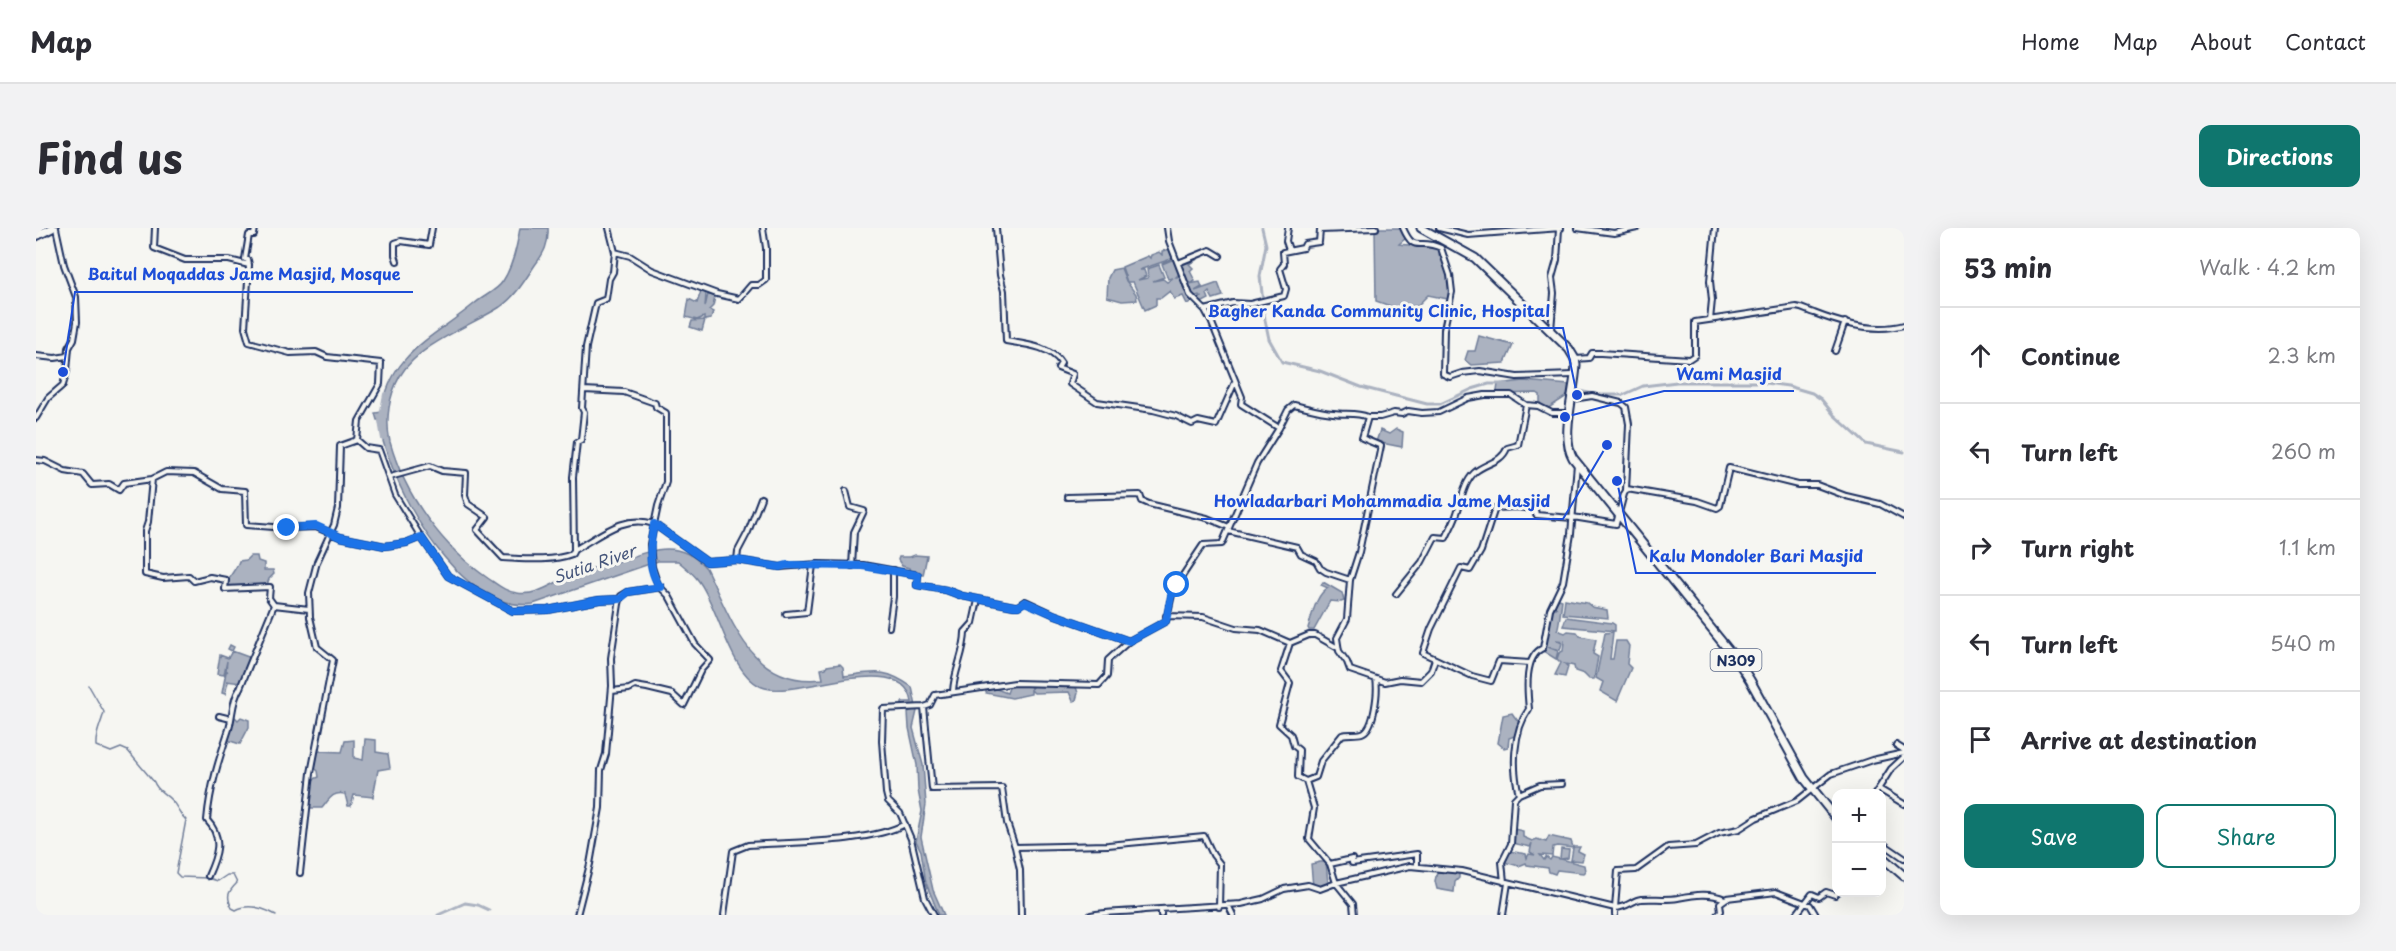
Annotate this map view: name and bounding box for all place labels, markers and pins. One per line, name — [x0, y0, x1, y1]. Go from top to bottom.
callout: Baitul Moqaddas Jame Masjid, Mosque — [75, 258, 413, 292]
callout: Bagher Kanda Community Clinic, Hospital — [1195, 294, 1563, 328]
callout: Wami Masjid — [1664, 357, 1794, 391]
callout: Howladarbari Mohammadia Jame Masjid — [1201, 485, 1563, 519]
callout: Kalu Mondoler Bari Masjid — [1636, 539, 1876, 573]

